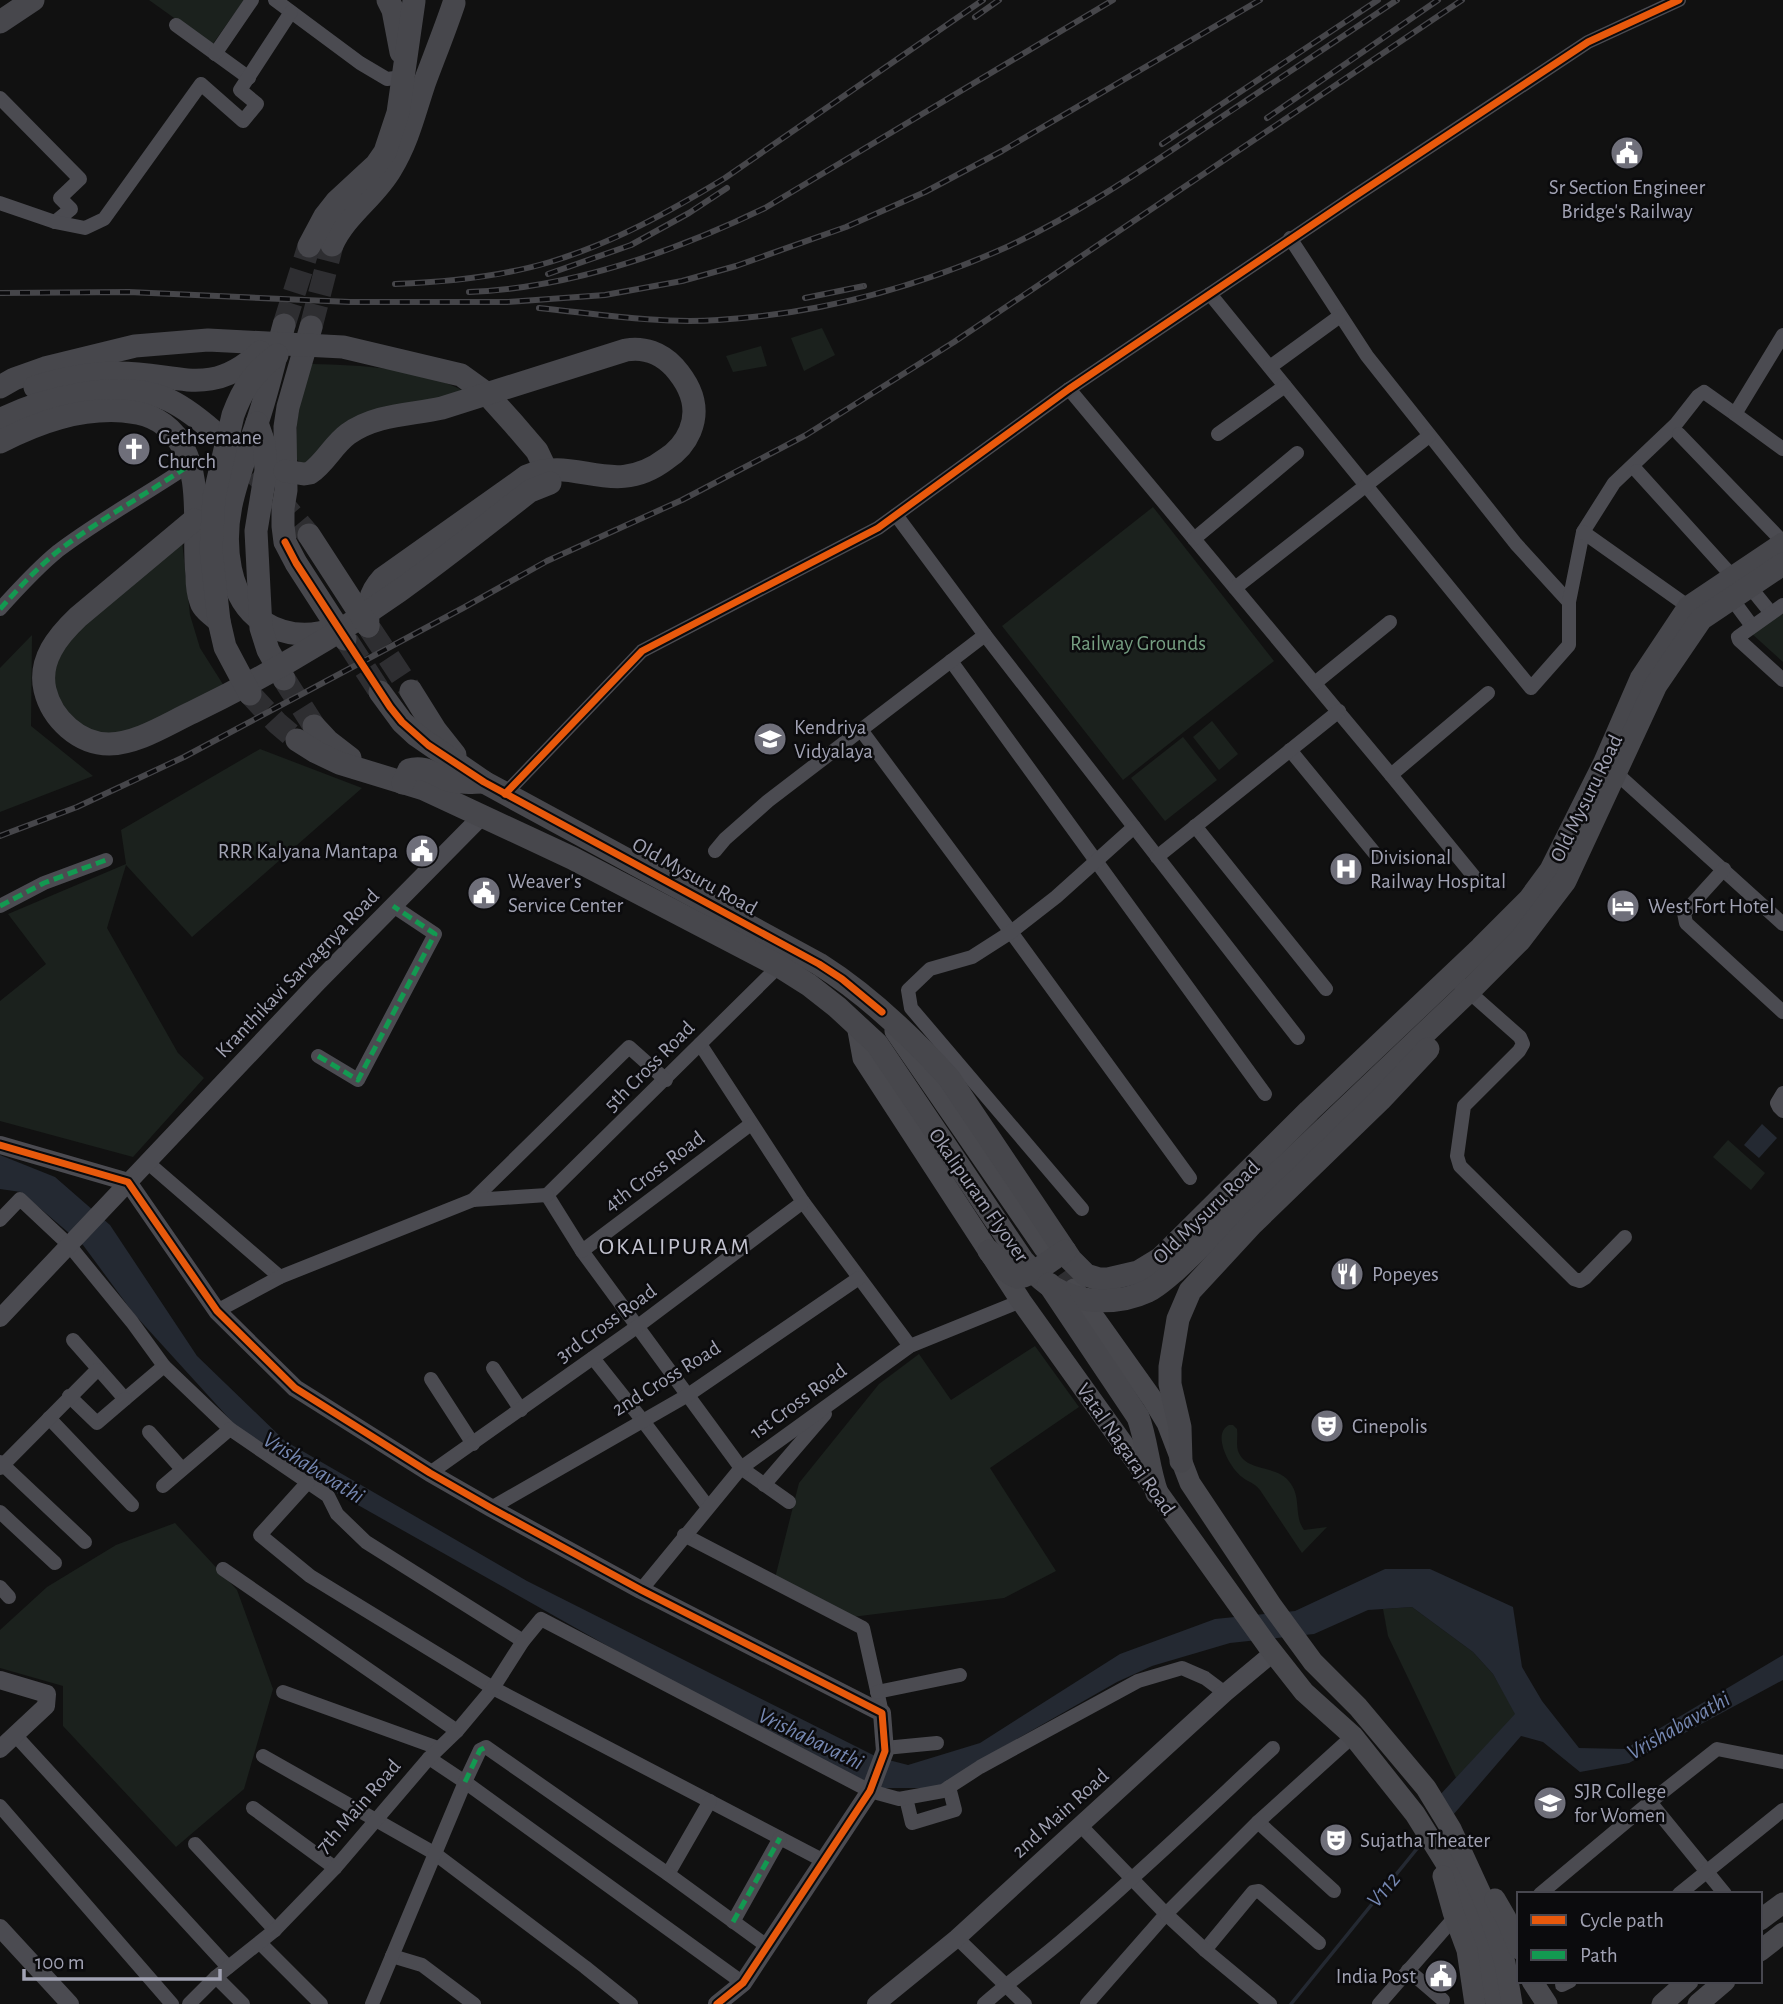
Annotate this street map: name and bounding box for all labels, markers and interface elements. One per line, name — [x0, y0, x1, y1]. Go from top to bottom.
public building icon: Sr Section Engineer Bridge's Railway — [1608, 134, 1646, 172]
place label: Sr Section Engineer Bridge's Railway — [1549, 177, 1705, 222]
place label: Gethsemane Church — [158, 427, 262, 472]
church icon: Gethsemane Church — [115, 430, 153, 468]
park label: Railway Grounds — [1070, 633, 1206, 654]
place label: Kendriya Vidyalaya — [794, 717, 873, 762]
school or university icon: Kendriya Vidyalaya — [751, 720, 789, 758]
street label: Old Mysuru Road — [1547, 731, 1626, 865]
public building icon: RRR Kalyana Mantapa — [403, 832, 441, 870]
street label: Old Mysuru Road — [629, 834, 761, 919]
place label: RRR Kalyana Mantapa — [218, 841, 398, 862]
place label: Divisional Railway Hospital — [1370, 847, 1506, 892]
hospital icon: Divisional Railway Hospital — [1327, 850, 1365, 888]
place label: Weaver's Service Center — [508, 871, 624, 916]
public building icon: Weaver's Service Center — [465, 874, 503, 912]
street label: Kranthikavi Sarvagnya Road — [212, 885, 383, 1062]
hotel icon: West Fort Hotel — [1604, 887, 1642, 925]
place label: West Fort Hotel — [1648, 896, 1774, 917]
street label: 5th Cross Road — [600, 1017, 699, 1116]
street label: Okalipuram Flyover — [925, 1125, 1033, 1266]
street label: 4th Cross Road — [600, 1127, 708, 1216]
street label: Old Mysuru Road — [1149, 1156, 1264, 1268]
district label: OKALIPURAM — [599, 1235, 751, 1259]
restaurant icon: Popeyes — [1328, 1255, 1366, 1293]
place label: Popeyes — [1372, 1264, 1439, 1285]
street label: 3rd Cross Road — [552, 1280, 660, 1367]
street label: 2nd Cross Road — [609, 1337, 724, 1420]
street label: 1st Cross Road — [746, 1359, 850, 1443]
street label: Vatal Nagaraj Road — [1072, 1380, 1179, 1519]
theatre icon: Cinepolis — [1308, 1407, 1346, 1445]
place label: Cinepolis — [1352, 1416, 1428, 1437]
water label: Vrishabavathi — [259, 1428, 368, 1508]
water label: Vrishabavathi — [1624, 1688, 1734, 1765]
water label: Vrishabavathi — [754, 1704, 867, 1775]
street label: 7th Main Road — [312, 1755, 405, 1857]
street label: 2nd Main Road — [1008, 1765, 1113, 1862]
place label: SJR College for Women — [1574, 1781, 1666, 1826]
school or university icon: SJR College for Women — [1531, 1784, 1569, 1822]
theatre icon: Sujatha Theater — [1317, 1821, 1355, 1859]
place label: Sujatha Theater — [1360, 1830, 1490, 1851]
water label: V112 — [1363, 1868, 1405, 1912]
legend — [1517, 1892, 1762, 1983]
text: Cycle path — [1580, 1910, 1664, 1931]
scale bar — [24, 1938, 220, 1982]
text: Path — [1580, 1945, 1618, 1966]
text: 100 m — [35, 1952, 85, 1973]
public building icon: India Post — [1422, 1957, 1460, 1995]
place label: India Post — [1336, 1966, 1416, 1987]

